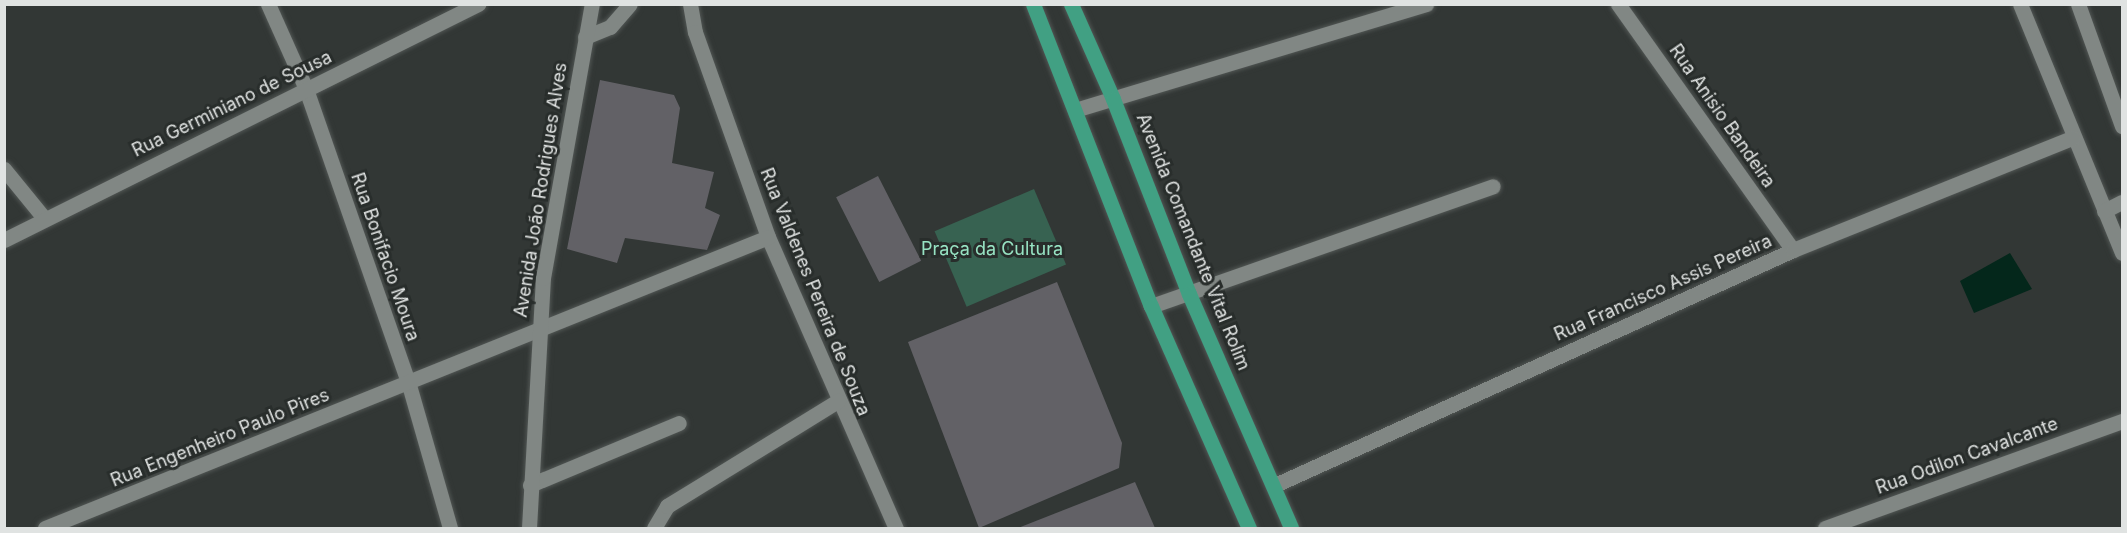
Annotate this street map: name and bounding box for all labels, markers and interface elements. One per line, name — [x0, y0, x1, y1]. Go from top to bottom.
street label: Rua Anisio Bandeira — [1664, 40, 1780, 192]
street label: Rua Germiniano de Sousa — [129, 46, 335, 162]
street label: Avenida João Rodrigues Alves — [510, 61, 572, 319]
street label: Avenida Comandante Vital Rolim — [1131, 110, 1255, 374]
street label: Rua Valdenes Pereira de Souza — [755, 165, 875, 419]
street label: Rua Bonifacio Moura — [346, 170, 424, 344]
street label: Rua Francisco Assis Pereira — [1551, 230, 1775, 346]
park label: Praça da Cultura — [921, 238, 1063, 260]
street label: Rua Engenheiro Paulo Pires — [108, 384, 332, 492]
street label: Rua Odilon Cavalcante — [1873, 413, 2061, 499]

